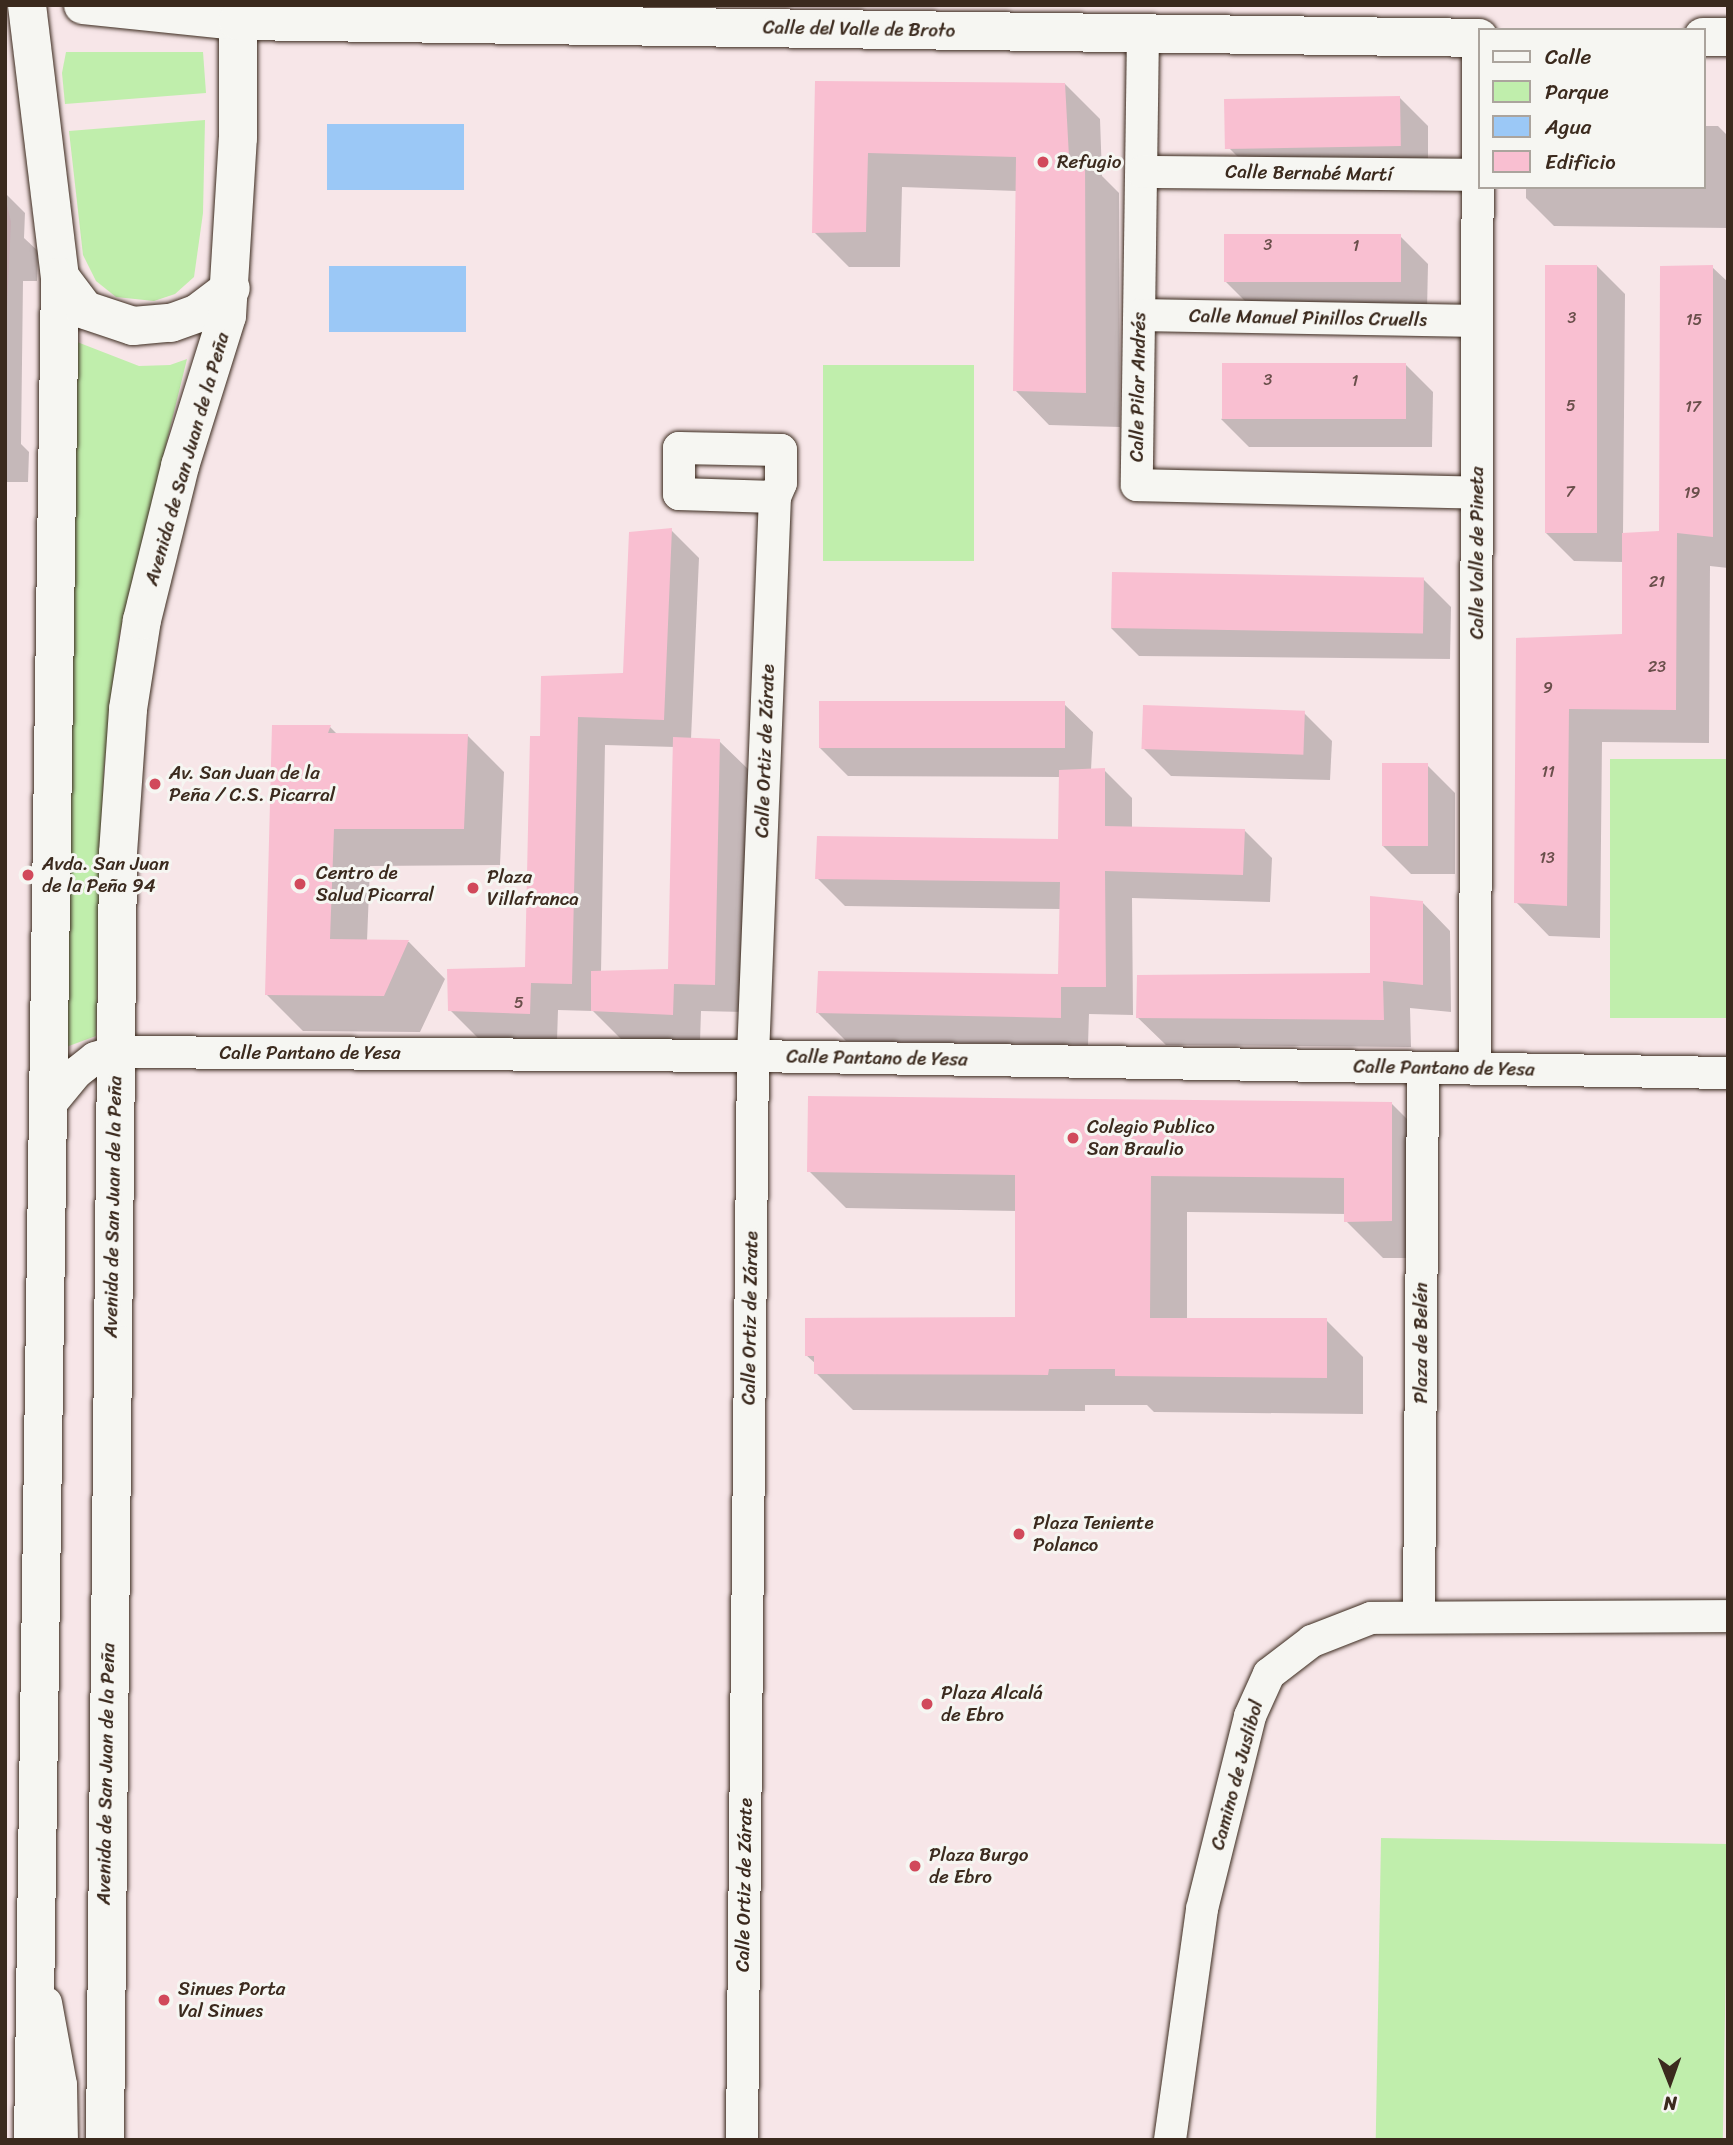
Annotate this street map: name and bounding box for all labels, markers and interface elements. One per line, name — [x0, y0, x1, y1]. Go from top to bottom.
street label: Calle del Valle de Broto — [762, 16, 956, 42]
legend — [1478, 28, 1705, 189]
text: Calle — [1545, 38, 1591, 76]
text: Parque — [1545, 73, 1609, 111]
text: Agua — [1545, 108, 1591, 146]
text: Edificio — [1545, 143, 1616, 181]
place label: Refugio — [1057, 151, 1121, 173]
marker: Refugio — [1035, 154, 1051, 170]
street label: Calle Bernabé Martí — [1225, 160, 1393, 186]
house number: 3 — [1264, 235, 1272, 255]
house number: 1 — [1353, 236, 1359, 256]
street label: Calle Manuel Pinillos Cruells — [1189, 305, 1427, 331]
house number: 3 — [1568, 308, 1576, 328]
house number: 15 — [1686, 310, 1702, 330]
street label: Calle Pilar Andrés — [1125, 312, 1151, 462]
street label: Avenida de San Juan de la Peña — [140, 330, 234, 588]
house number: 3 — [1264, 370, 1272, 390]
house number: 1 — [1352, 371, 1358, 391]
house number: 5 — [1566, 396, 1576, 416]
house number: 17 — [1685, 397, 1701, 417]
street label: Calle Valle de Pineta — [1466, 467, 1488, 639]
house number: 7 — [1565, 482, 1575, 502]
house number: 19 — [1684, 483, 1700, 503]
house number: 21 — [1649, 572, 1665, 592]
house number: 23 — [1648, 657, 1666, 677]
street label: Calle Ortiz de Zárate — [751, 663, 779, 839]
house number: 9 — [1543, 678, 1553, 698]
place label: Av. San Juan de la Peña / C.S. Picarral — [169, 762, 336, 806]
house number: 11 — [1541, 762, 1555, 782]
marker: Av. San Juan de la Peña / C.S. Picarral — [147, 776, 163, 792]
house number: 13 — [1539, 848, 1555, 868]
place label: Avda. San Juan de la Peña 94 — [42, 853, 169, 897]
place label: Centro de Salud Picarral — [316, 862, 434, 906]
place label: Plaza Villafranca — [487, 866, 579, 910]
marker: Avda. San Juan de la Peña 94 — [20, 867, 36, 883]
marker: Centro de Salud Picarral — [290, 874, 310, 894]
marker: Plaza Villafranca — [465, 880, 481, 896]
house number: 5 — [514, 993, 524, 1013]
street label: Calle Pantano de Yesa — [219, 1042, 401, 1064]
street label: Calle Pantano de Yesa — [786, 1045, 968, 1071]
street label: Calle Pantano de Yesa — [1353, 1055, 1535, 1081]
street label: Avenida de San Juan de la Peña — [99, 1076, 127, 1338]
place label: Colegio Publico San Braulio — [1087, 1116, 1215, 1160]
marker: Colegio Publico San Braulio — [1065, 1130, 1081, 1146]
street label: Calle Ortiz de Zárate — [737, 1231, 763, 1405]
street label: Plaza de Belén — [1410, 1282, 1432, 1404]
place label: Plaza Teniente Polanco — [1033, 1512, 1154, 1556]
marker: Plaza Teniente Polanco — [1011, 1526, 1027, 1542]
street label: Avenida de San Juan de la Peña — [92, 1643, 120, 1905]
place label: Plaza Alcalá de Ebro — [941, 1682, 1043, 1726]
marker: Plaza Alcalá de Ebro — [919, 1696, 935, 1712]
street label: Camino de Juslibol — [1206, 1698, 1268, 1852]
street label: Calle Ortiz de Zárate — [731, 1798, 757, 1972]
place label: Plaza Burgo de Ebro — [929, 1844, 1028, 1888]
marker: Plaza Burgo de Ebro — [907, 1858, 923, 1874]
place label: Sinues Porta Val Sinues — [178, 1978, 285, 2022]
marker: Sinues Porta Val Sinues — [156, 1992, 172, 2008]
north arrow — [1635, 2047, 1705, 2117]
text: N — [1664, 2087, 1677, 2120]

